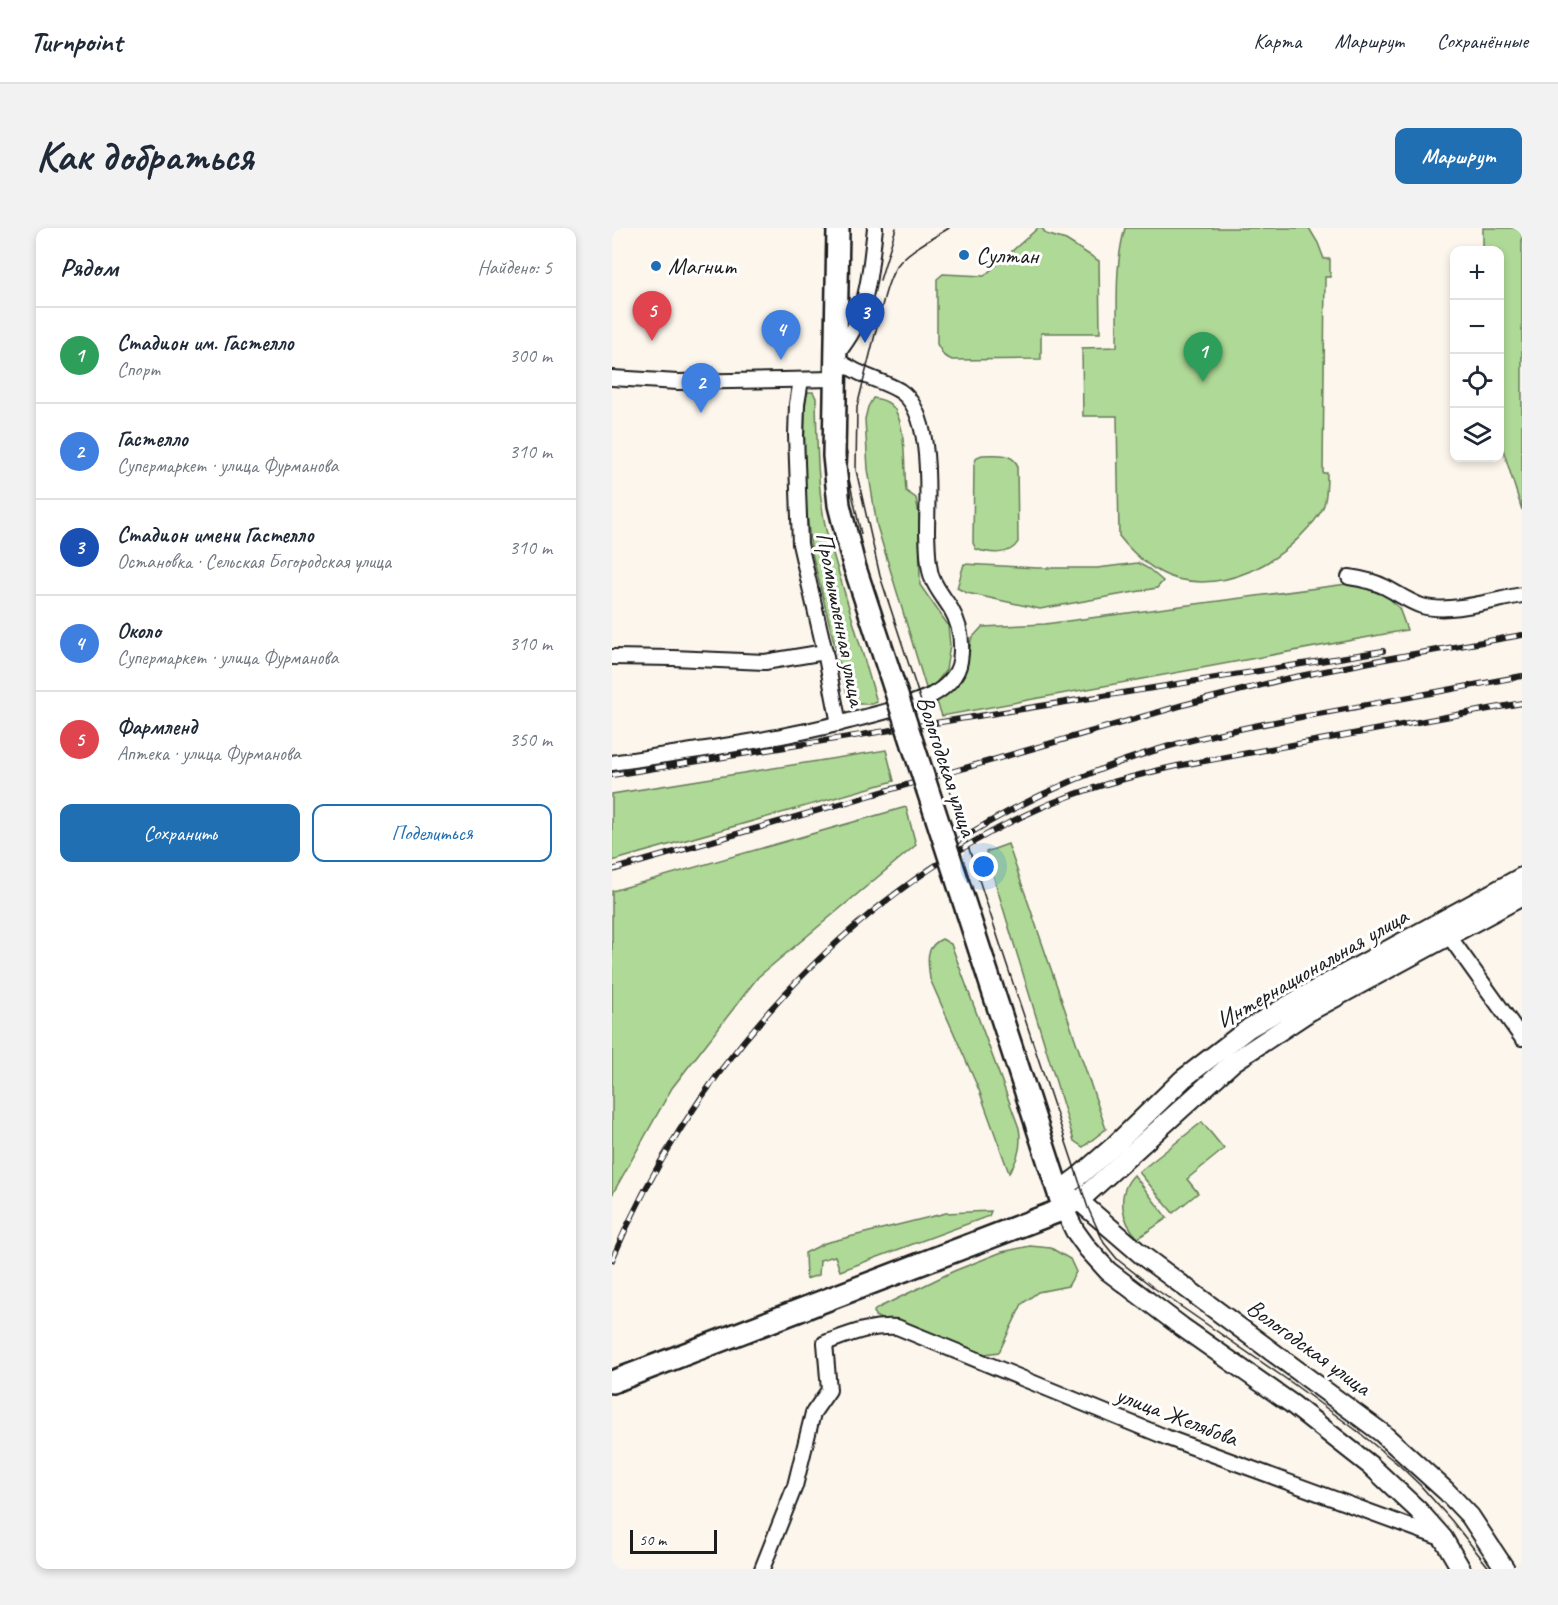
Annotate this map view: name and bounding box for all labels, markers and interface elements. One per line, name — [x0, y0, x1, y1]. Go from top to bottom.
text: Turnpoint — [30, 24, 122, 59]
text: Карта — [1253, 28, 1302, 54]
text: Маршрут — [1335, 28, 1404, 54]
text: Сохранённые — [1437, 28, 1528, 54]
button: Маршрут — [1395, 128, 1522, 184]
text: Как добраться — [36, 130, 253, 183]
place label: Султан — [976, 240, 1040, 270]
map controls — [1450, 246, 1504, 462]
button: + — [1450, 246, 1504, 300]
marker: Султан — [957, 248, 971, 262]
text: Рядом — [60, 251, 118, 284]
place label: Магнит — [668, 251, 737, 281]
text: Найдено: 5 — [477, 255, 552, 280]
marker: Магнит — [649, 259, 663, 273]
pin: 5 — [632, 291, 672, 341]
pin: 3 — [846, 294, 884, 343]
button: − — [1450, 300, 1504, 354]
pin: 4 — [762, 310, 800, 360]
text: Стадион им. Гастелло — [117, 329, 294, 357]
pin: 1 — [1184, 332, 1222, 382]
text: 1 — [75, 343, 84, 368]
text: 300 m — [509, 343, 552, 368]
button: locate — [1450, 354, 1504, 408]
text: Спорт — [117, 357, 160, 382]
pin: 2 — [682, 364, 721, 413]
button: layers — [1450, 408, 1504, 462]
text: Гастелло — [117, 425, 188, 453]
text: 2 — [75, 439, 84, 464]
text: 310 m — [509, 439, 552, 464]
text: Супермаркет · улица Фурманова — [117, 453, 338, 478]
text: Стадион имени Гастелло — [117, 521, 314, 549]
street label: Промышленная улица — [809, 530, 873, 711]
text: 3 — [75, 535, 84, 560]
text: 310 m — [509, 535, 552, 560]
text: Остановка · Сельская Богородская улица — [117, 549, 391, 574]
text: Около — [117, 617, 161, 645]
text: 4 — [75, 631, 84, 656]
text: 310 m — [509, 631, 552, 656]
text: Супермаркет · улица Фурманова — [117, 645, 338, 670]
street label: Вологодская улица — [910, 692, 984, 841]
text: Фармленд — [117, 713, 197, 741]
text: 5 — [75, 727, 84, 752]
text: 350 m — [509, 727, 552, 752]
text: Аптека · улица Фурманова — [117, 741, 301, 766]
button: Сохранить — [60, 804, 300, 862]
button: Поделиться — [312, 804, 552, 862]
your location — [969, 852, 998, 881]
street label: Интернациональная улица — [1211, 900, 1414, 1035]
street label: Вологодская улица — [1241, 1292, 1378, 1403]
street label: улица Желябова — [1110, 1378, 1244, 1453]
scale bar — [630, 1527, 717, 1554]
text: 50 m — [639, 1530, 666, 1550]

